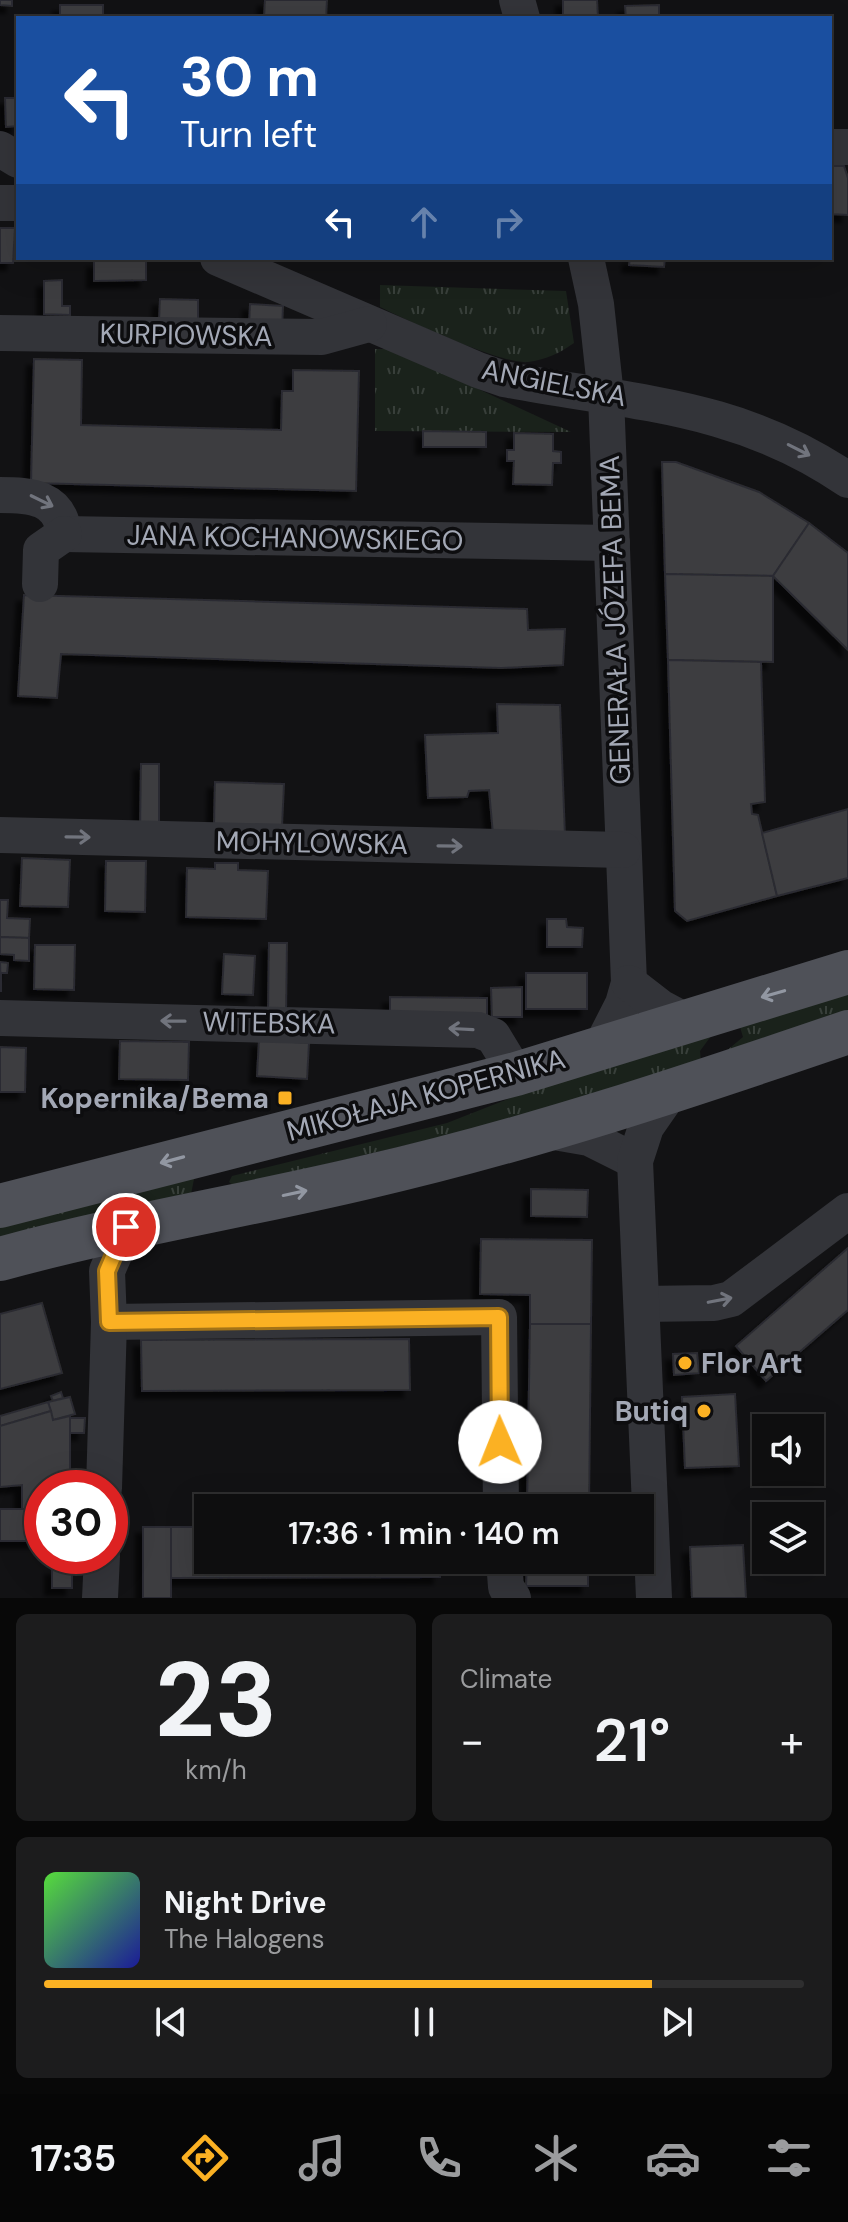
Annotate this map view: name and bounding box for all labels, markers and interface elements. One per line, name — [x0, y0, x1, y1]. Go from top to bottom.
text: 30 m — [180, 40, 319, 113]
icon: left — [48, 48, 152, 152]
text: Turn left — [180, 111, 317, 158]
icon: left — [318, 200, 362, 244]
icon: ahead — [402, 200, 446, 244]
icon: right — [486, 200, 530, 244]
street label: KURPIOWSKA — [99, 315, 273, 355]
street label: ANGIELSKA — [478, 351, 630, 415]
one-way arrow — [787, 443, 811, 459]
street label: GENERAŁA JÓZEFA BEMA — [591, 455, 639, 785]
one-way arrow — [29, 494, 53, 509]
street label: JANA KOCHANOWSKIEGO — [126, 517, 464, 559]
street label: MOHYLOWSKA — [216, 823, 408, 863]
one-way arrow — [64, 829, 91, 845]
one-way arrow — [436, 838, 463, 854]
one-way arrow — [761, 988, 786, 1002]
street label: WITEBSKA — [202, 1003, 336, 1043]
one-way arrow — [160, 1013, 187, 1029]
one-way arrow — [448, 1021, 475, 1036]
street label: MIKOŁAJA KOPERNIKA — [283, 1040, 569, 1150]
place label: Kopernika/Bema — [40, 1080, 269, 1117]
marker: Kopernika/Bema — [276, 1089, 294, 1107]
one-way arrow — [160, 1154, 185, 1169]
one-way arrow — [281, 1185, 307, 1200]
pin — [92, 1193, 160, 1261]
icon: arrive — [104, 1205, 148, 1249]
one-way arrow — [707, 1292, 732, 1307]
place label: Flor Art — [701, 1345, 803, 1382]
marker: Flor Art — [676, 1354, 694, 1372]
place label: Butiq — [615, 1393, 688, 1430]
position arrow — [458, 1400, 542, 1484]
marker: Butiq — [695, 1402, 713, 1420]
map controls — [752, 1414, 824, 1574]
button: sound — [752, 1414, 824, 1486]
speed limit sign: 30 — [24, 1470, 128, 1574]
button: layers — [752, 1502, 824, 1574]
text: 17:36 · 1 min · 140 m — [288, 1514, 560, 1553]
text: 23 — [155, 1633, 277, 1768]
text: Climate — [460, 1662, 552, 1696]
text: 21° — [594, 1701, 670, 1780]
text: − — [460, 1712, 484, 1770]
text: + — [780, 1712, 804, 1770]
text: km/h — [185, 1753, 247, 1787]
text: Night Drive — [164, 1883, 327, 1922]
text: The Halogens — [164, 1922, 324, 1956]
icon: previous — [149, 2000, 193, 2044]
icon: pause — [402, 2000, 446, 2044]
icon: next — [655, 2000, 699, 2044]
icon: directions — [177, 2130, 233, 2186]
icon: music — [294, 2130, 350, 2186]
icon: phone — [411, 2130, 467, 2186]
icon: climate — [528, 2130, 584, 2186]
icon: car — [645, 2130, 701, 2186]
icon: filters — [761, 2130, 817, 2186]
text: 17:35 — [30, 2135, 116, 2182]

